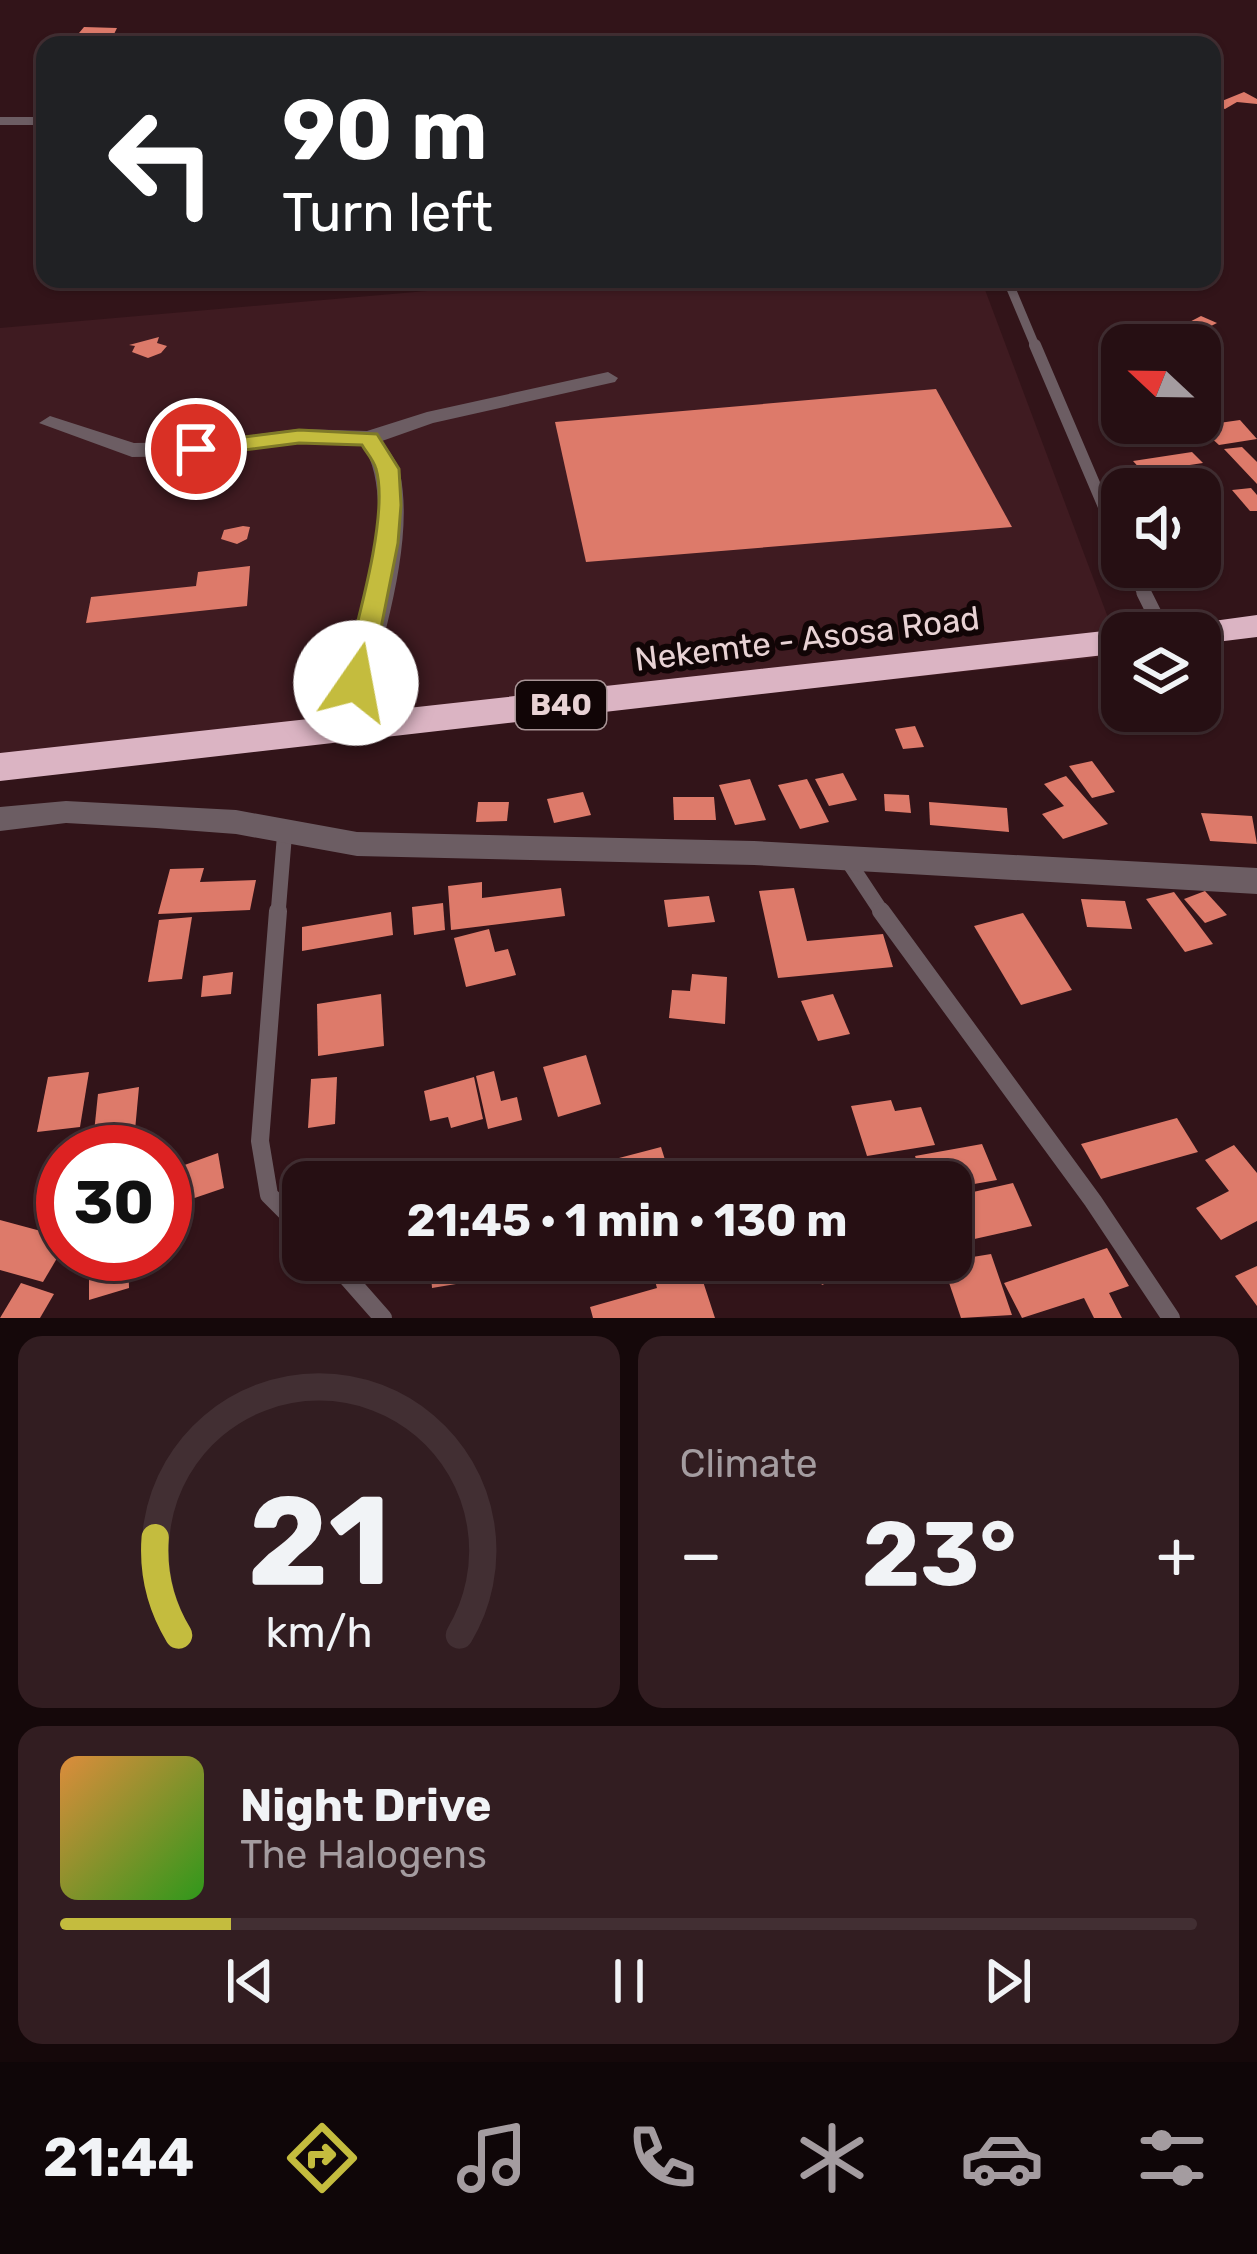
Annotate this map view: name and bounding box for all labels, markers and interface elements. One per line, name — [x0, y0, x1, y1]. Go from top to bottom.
text: 90 m — [282, 80, 488, 180]
icon: left — [84, 84, 240, 240]
text: Turn left — [282, 181, 493, 245]
north arrow — [1101, 324, 1221, 444]
map controls — [1101, 324, 1221, 732]
pin — [145, 398, 247, 500]
icon: arrive — [163, 416, 229, 482]
button: sound — [1101, 468, 1221, 588]
street label: Nekemte - Asosa Road — [632, 598, 982, 679]
button: layers — [1101, 612, 1221, 732]
position arrow — [293, 620, 419, 746]
road number: B40 — [516, 681, 606, 729]
speed limit sign: 30 — [36, 1125, 192, 1281]
text: 21:45 · 1 min · 130 m — [406, 1194, 848, 1247]
text: Climate — [680, 1441, 818, 1487]
text: 21 — [247, 1467, 390, 1615]
text: 23° — [862, 1501, 1017, 1608]
text: − — [680, 1515, 722, 1594]
text: + — [1156, 1515, 1197, 1594]
text: km/h — [265, 1607, 372, 1658]
text: Night Drive — [240, 1779, 492, 1832]
text: The Halogens — [240, 1832, 487, 1878]
icon: previous — [217, 1948, 283, 2014]
icon: pause — [596, 1948, 662, 2014]
icon: next — [975, 1948, 1041, 2014]
icon: directions — [280, 2116, 364, 2200]
icon: music — [450, 2116, 534, 2200]
icon: phone — [620, 2116, 704, 2200]
icon: climate — [790, 2116, 874, 2200]
icon: car — [960, 2116, 1044, 2200]
icon: filters — [1130, 2116, 1214, 2200]
text: 21:44 — [43, 2126, 194, 2190]

